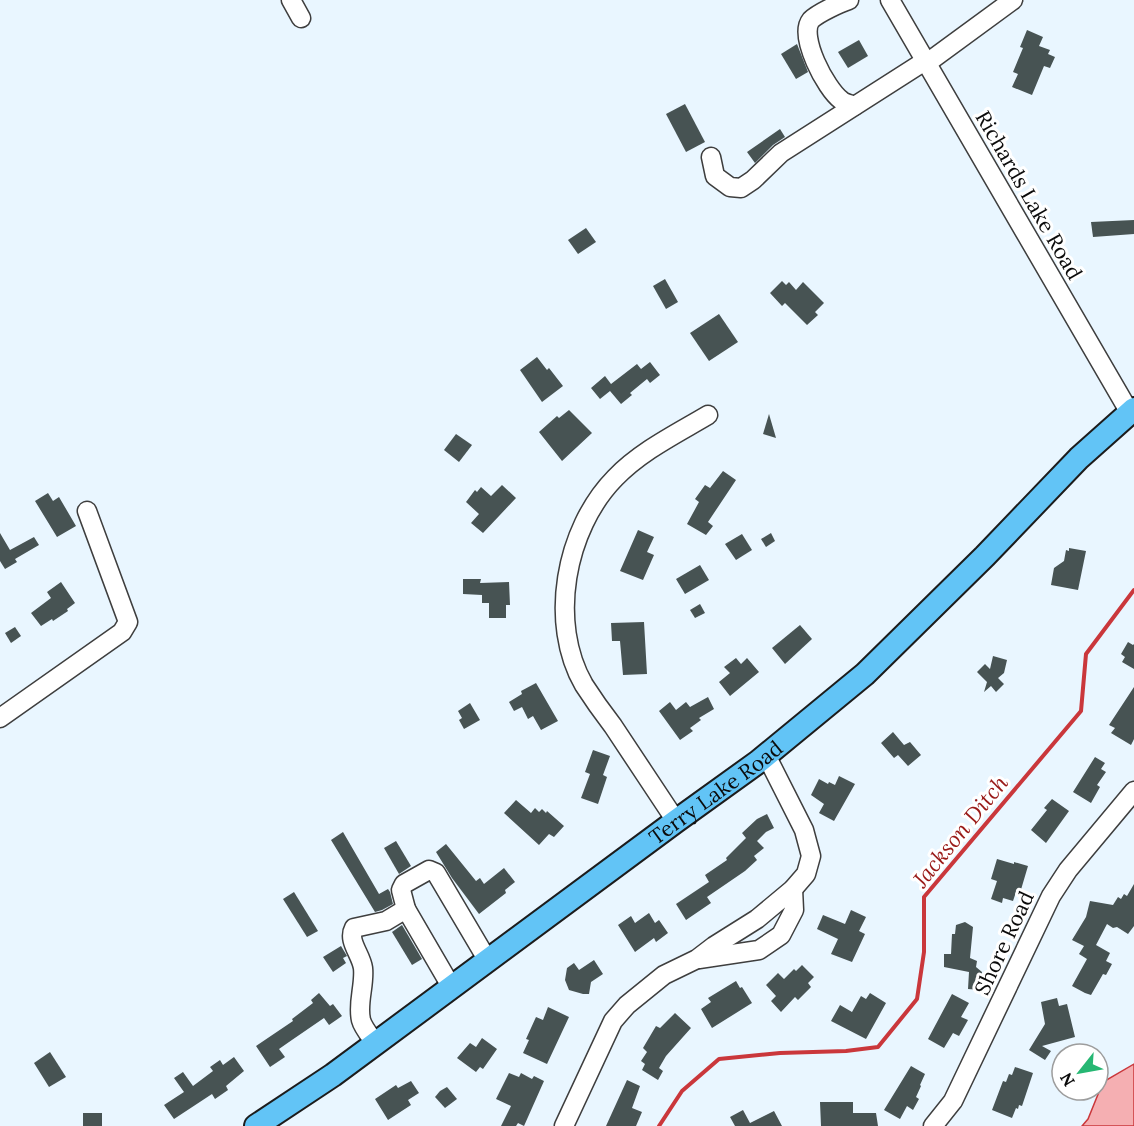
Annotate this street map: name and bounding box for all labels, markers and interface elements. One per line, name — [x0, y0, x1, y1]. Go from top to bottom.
street label: Richards Lake Road — [970, 106, 1088, 284]
street label: Terry Lake Road — [643, 734, 788, 850]
water label: Jackson Ditch — [906, 769, 1014, 893]
street label: Shore Road — [968, 887, 1040, 999]
north arrow — [1050, 1042, 1110, 1102]
text: N — [1055, 1069, 1079, 1090]

